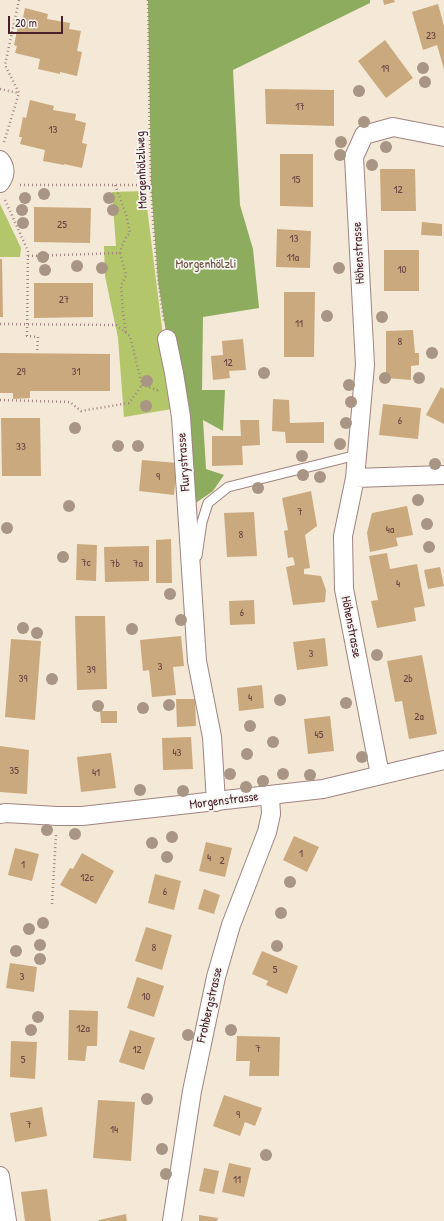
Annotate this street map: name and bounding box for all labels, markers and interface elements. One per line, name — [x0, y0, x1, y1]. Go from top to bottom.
scale bar — [10, 8, 65, 34]
text: 20 m — [15, 14, 37, 31]
house number: 23 — [426, 29, 436, 43]
house number: 19 — [381, 62, 389, 76]
house number: 17 — [295, 100, 305, 114]
house number: 13 — [49, 123, 57, 137]
street label: Morgenhölzliweg — [133, 131, 151, 209]
house number: 15 — [292, 173, 300, 187]
house number: 12 — [393, 183, 403, 197]
house number: 25 — [57, 218, 67, 232]
street label: Höhenstrasse — [350, 221, 368, 285]
house number: 13 — [290, 232, 298, 246]
house number: 11a — [287, 251, 299, 265]
park label: Morgenhölzli — [176, 257, 236, 273]
house number: 10 — [398, 263, 406, 277]
house number: 27 — [59, 293, 69, 307]
house number: 11 — [295, 317, 303, 331]
house number: 8 — [398, 335, 402, 349]
house number: 12 — [223, 356, 233, 370]
house number: 29 — [16, 365, 26, 379]
house number: 31 — [72, 365, 80, 379]
house number: 6 — [398, 414, 402, 428]
street label: Flurystrasse — [174, 432, 194, 492]
house number: 33 — [16, 440, 26, 454]
house number: 9 — [156, 470, 160, 484]
house number: 7 — [297, 505, 303, 519]
house number: 4a — [386, 523, 394, 537]
house number: 8 — [239, 528, 243, 542]
house number: 7c — [81, 556, 91, 570]
house number: 7b — [110, 557, 120, 571]
house number: 7a — [133, 557, 143, 571]
house number: 4 — [396, 577, 400, 591]
street label: Höhenstrasse — [337, 595, 365, 659]
house number: 6 — [240, 606, 244, 620]
house number: 3 — [309, 647, 313, 661]
house number: 3 — [158, 660, 162, 674]
house number: 39 — [87, 663, 95, 677]
house number: 39 — [19, 672, 27, 686]
house number: 2b — [403, 672, 413, 686]
house number: 4 — [248, 691, 252, 705]
house number: 2a — [414, 710, 424, 724]
house number: 45 — [315, 728, 323, 742]
house number: 43 — [172, 746, 182, 760]
house number: 35 — [9, 764, 19, 778]
house number: 41 — [92, 766, 100, 780]
street label: Morgenstrasse — [189, 789, 259, 813]
house number: 1 — [299, 847, 303, 861]
house number: 4 — [207, 851, 211, 865]
house number: 2 — [219, 854, 225, 868]
house number: 1 — [21, 858, 25, 872]
house number: 12c — [80, 871, 94, 885]
house number: 6 — [163, 885, 167, 899]
house number: 8 — [152, 941, 156, 955]
house number: 5 — [273, 963, 277, 977]
street label: Frohbergstrasse — [194, 966, 226, 1044]
house number: 3 — [20, 970, 24, 984]
house number: 10 — [142, 990, 150, 1004]
house number: 12a — [76, 1022, 90, 1036]
house number: 7 — [255, 1042, 261, 1056]
house number: 12 — [132, 1043, 142, 1057]
house number: 5 — [21, 1053, 25, 1067]
house number: 9 — [236, 1108, 240, 1122]
house number: 7 — [26, 1118, 32, 1132]
house number: 14 — [110, 1123, 118, 1137]
house number: 11 — [233, 1173, 241, 1187]

